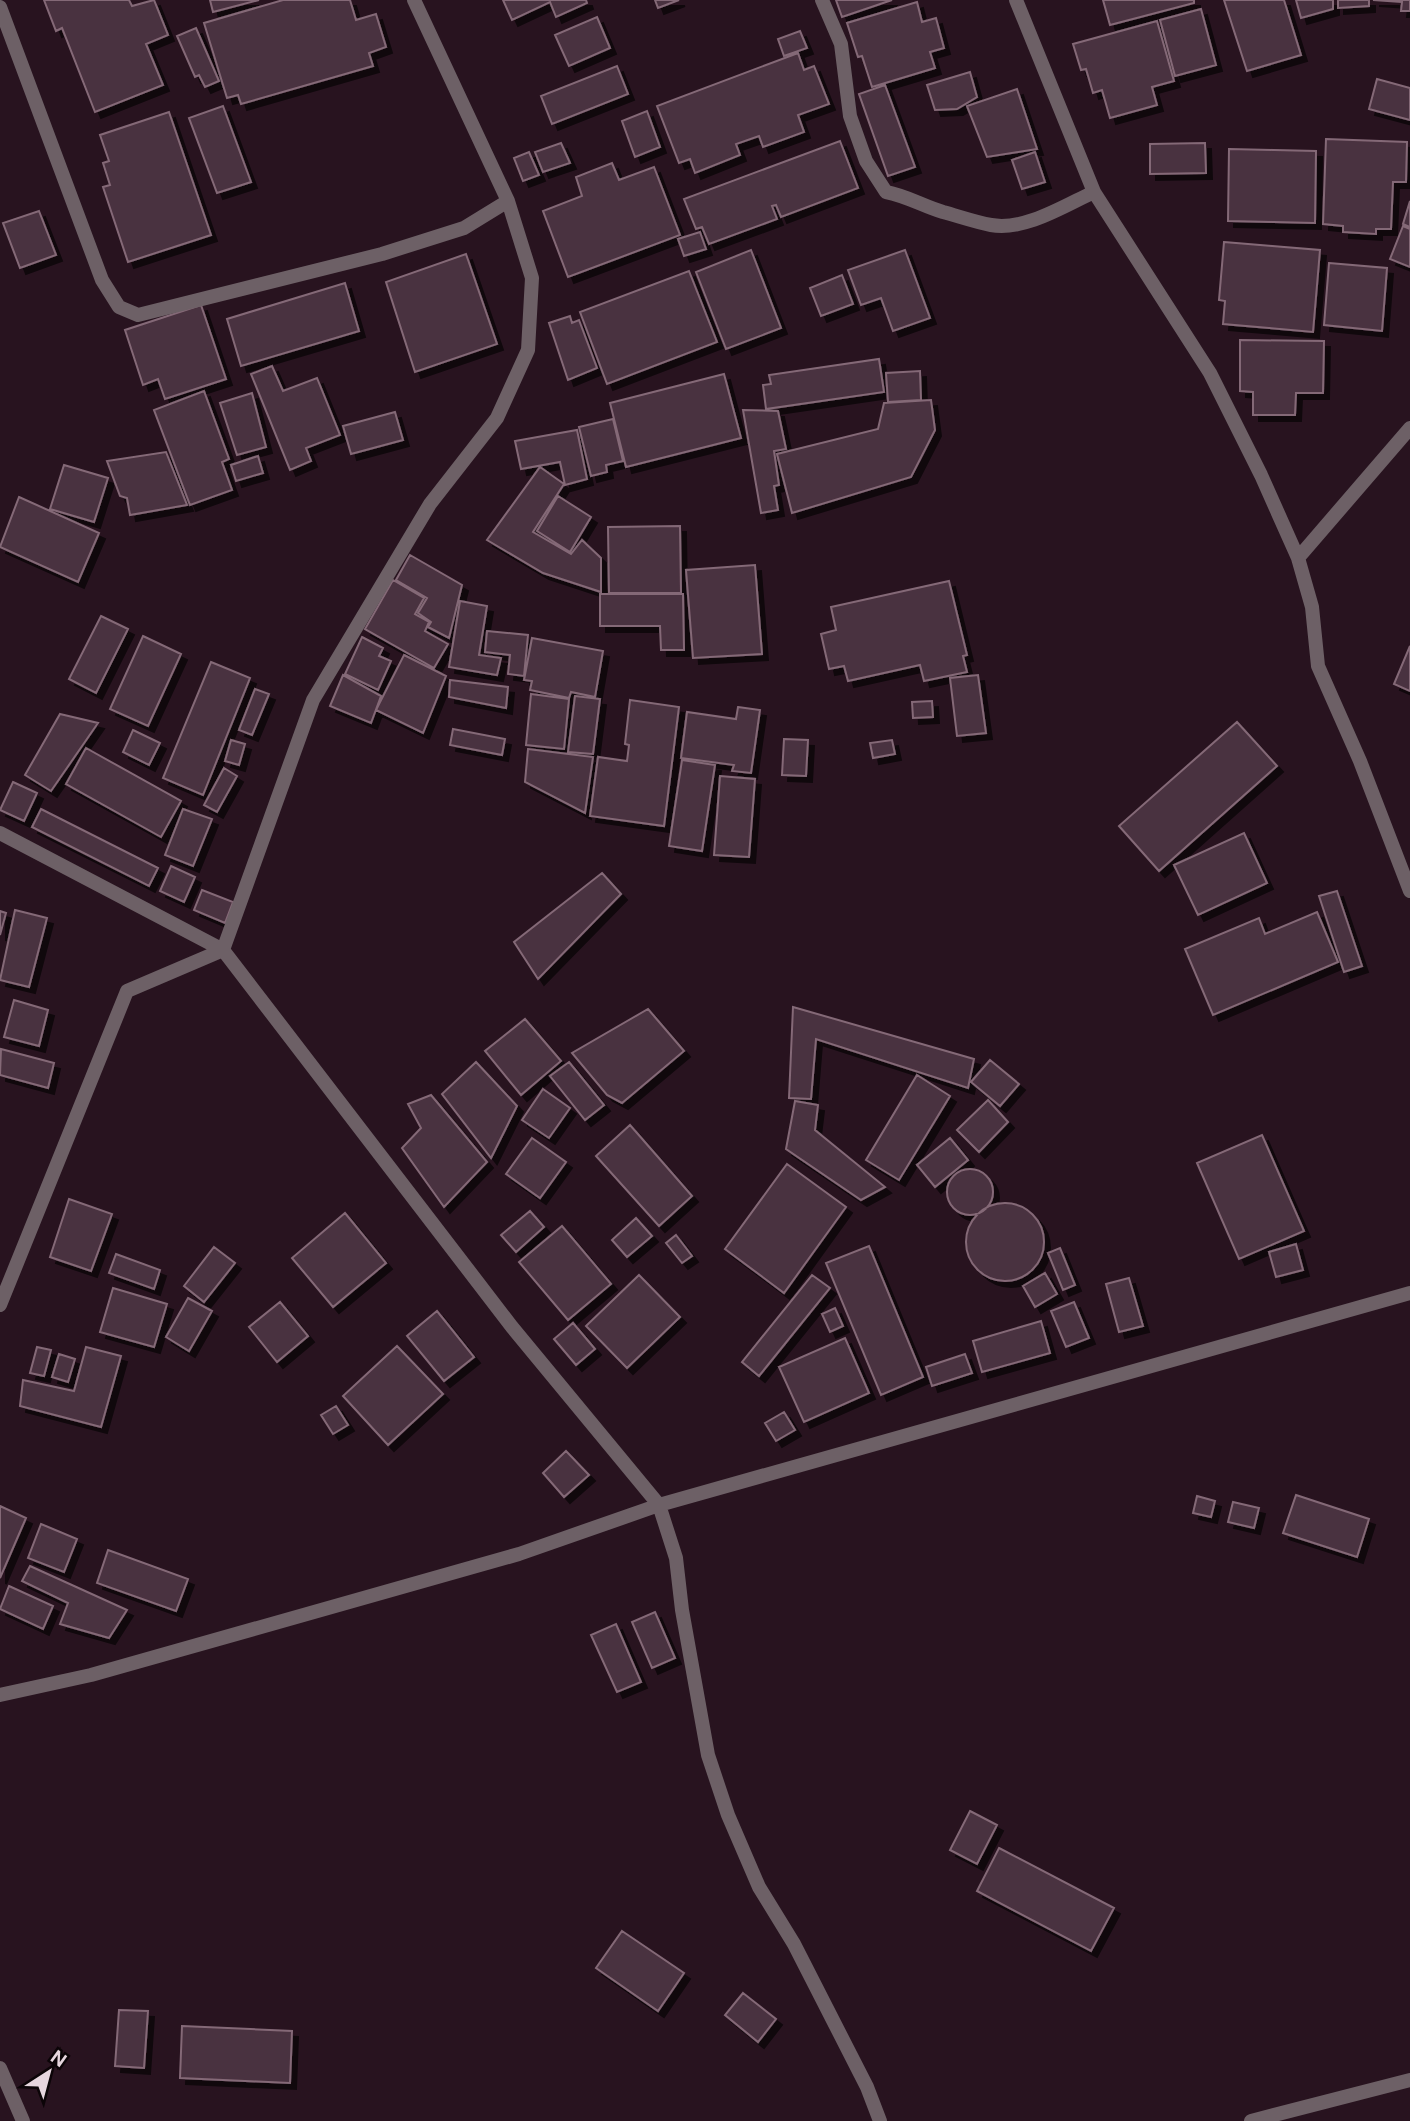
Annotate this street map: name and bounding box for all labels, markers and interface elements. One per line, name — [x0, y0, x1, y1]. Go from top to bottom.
north arrow — [14, 2037, 84, 2107]
text: N — [46, 2044, 72, 2073]

